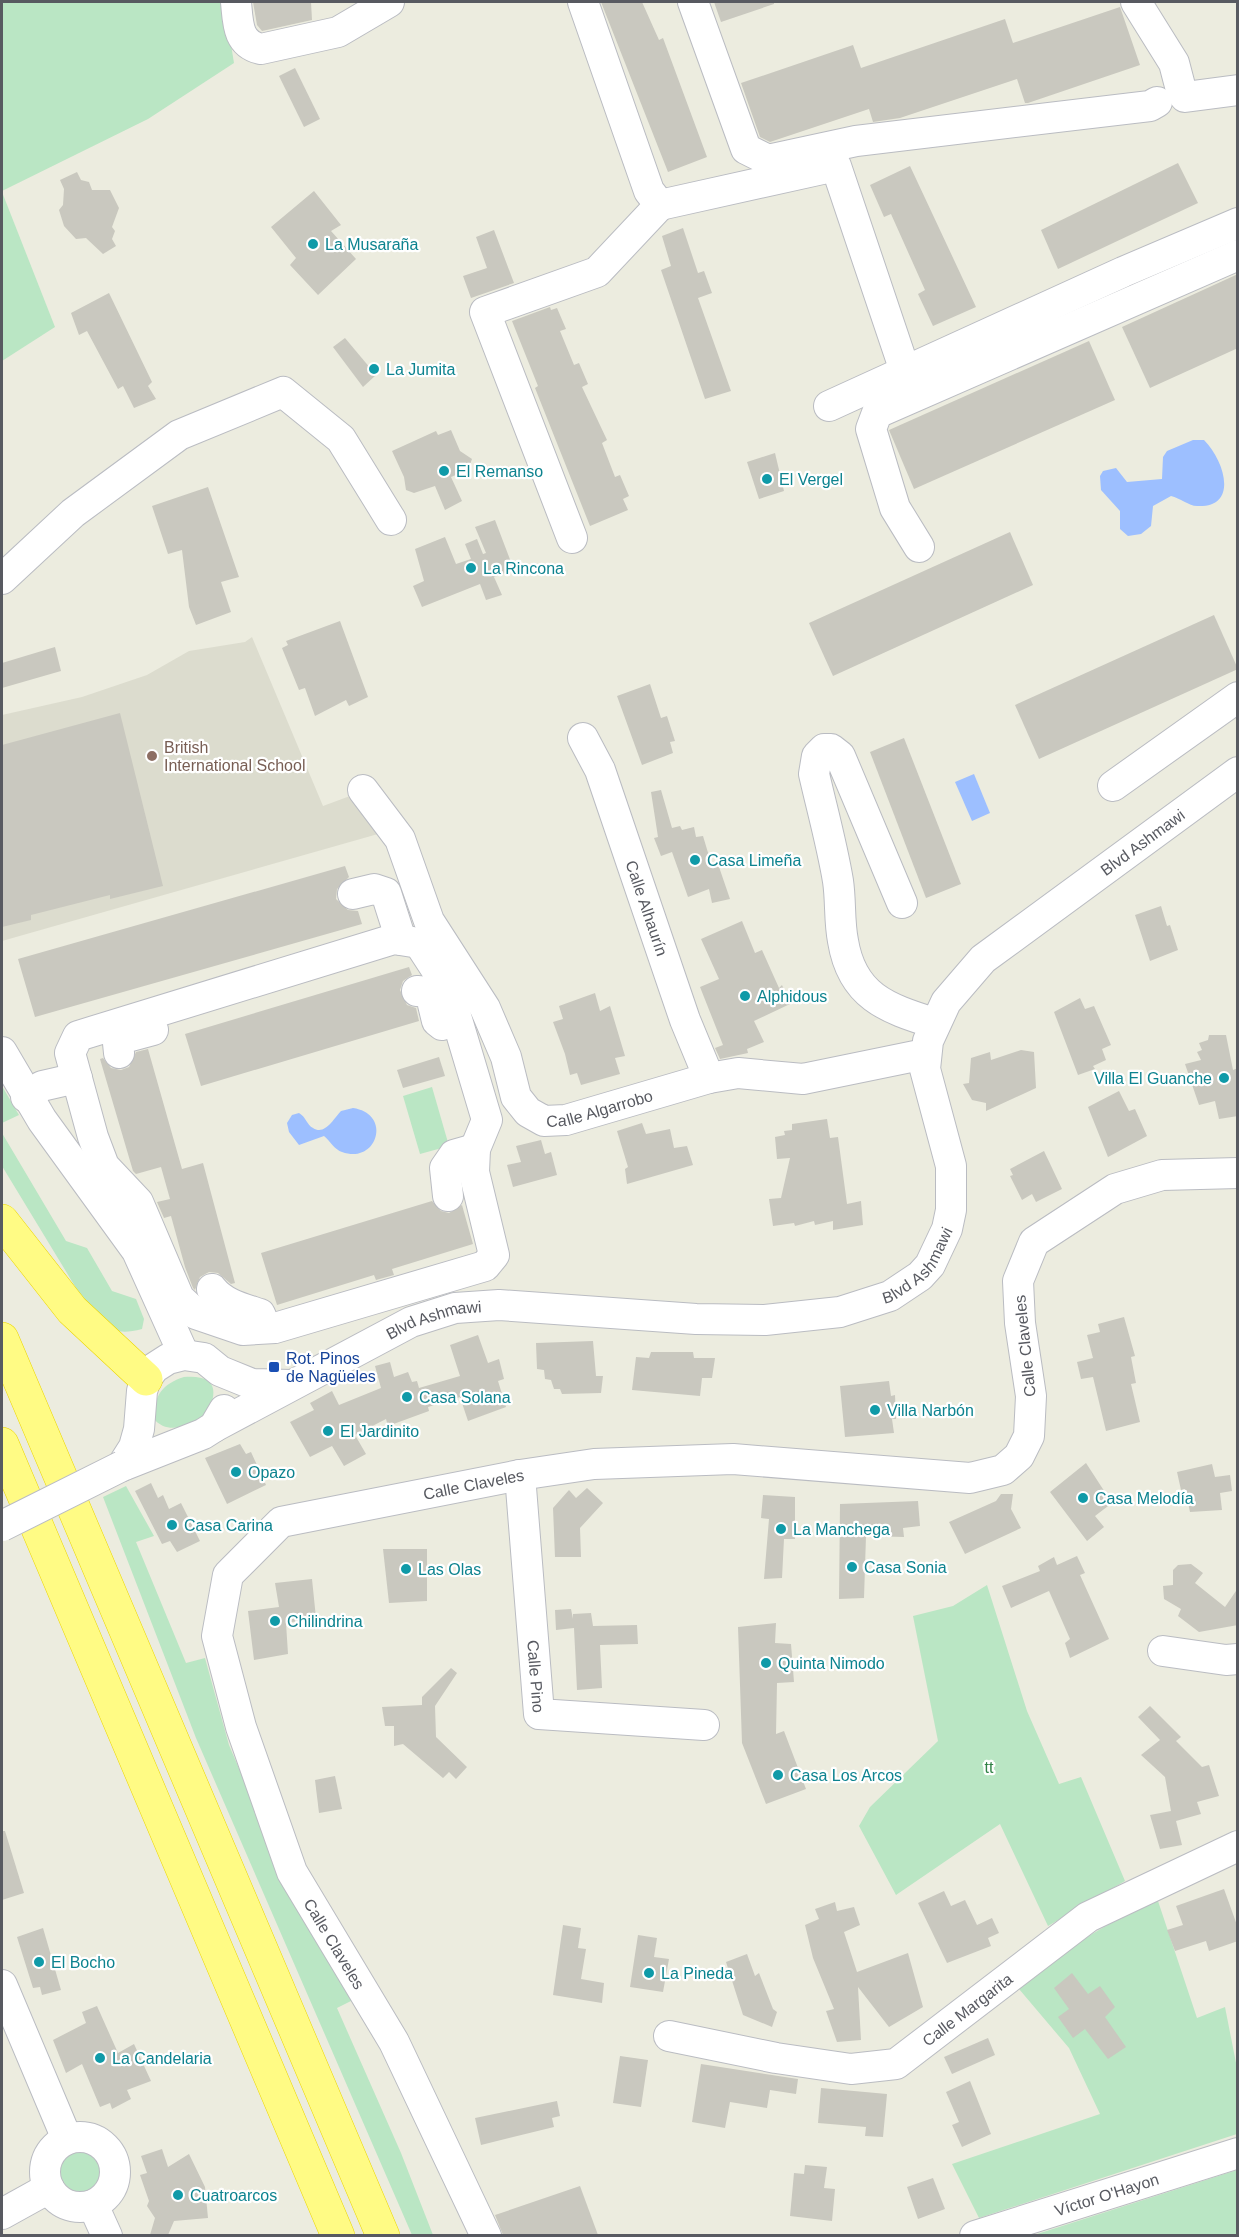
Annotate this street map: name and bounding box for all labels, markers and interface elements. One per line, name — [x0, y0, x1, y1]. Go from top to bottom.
place label: La Musaraña — [325, 236, 418, 253]
marker: La Musaraña — [306, 237, 320, 251]
place label: La Jumita — [386, 361, 455, 378]
marker: La Jumita — [367, 362, 381, 376]
place label: El Remanso — [456, 463, 543, 480]
marker: El Remanso — [437, 464, 451, 478]
place label: El Vergel — [779, 471, 843, 488]
marker: El Vergel — [760, 472, 774, 486]
place label: La Rincona — [483, 560, 564, 577]
marker: La Rincona — [464, 561, 478, 575]
place label: British International School — [164, 739, 305, 774]
marker: British International School — [145, 749, 159, 763]
street label: Blvd Ashmawi — [1097, 806, 1188, 878]
place label: Casa Limeña — [707, 852, 801, 869]
marker: Casa Limeña — [688, 853, 702, 867]
street label: Calle Alhaurín — [623, 858, 671, 958]
place label: Alphidous — [757, 988, 827, 1005]
marker: Alphidous — [738, 989, 752, 1003]
place label: Villa El Guanche — [1094, 1070, 1212, 1087]
marker: Villa El Guanche — [1217, 1071, 1231, 1085]
street label: Calle Algarrobo — [546, 1087, 655, 1129]
street label: Blvd Ashmawi — [880, 1224, 955, 1306]
street label: Calle Claveles — [1011, 1294, 1039, 1398]
street label: Blvd Ashmawi — [383, 1298, 482, 1342]
place label: Rot. Pinos de Nagüeles — [286, 1350, 376, 1385]
marker: Rot. Pinos de Nagüeles — [267, 1360, 281, 1374]
place label: Casa Solana — [419, 1389, 511, 1406]
marker: Casa Solana — [400, 1390, 414, 1404]
place label: Villa Narbón — [887, 1402, 974, 1419]
marker: Villa Narbón — [868, 1403, 882, 1417]
place label: El Jardinito — [340, 1423, 419, 1440]
marker: El Jardinito — [321, 1424, 335, 1438]
place label: Opazo — [248, 1464, 295, 1481]
marker: Opazo — [229, 1465, 243, 1479]
street label: Calle Claveles — [422, 1466, 525, 1502]
place label: Casa Melodía — [1095, 1490, 1194, 1507]
marker: Casa Melodía — [1076, 1491, 1090, 1505]
place label: Casa Carina — [184, 1517, 273, 1534]
marker: Casa Carina — [165, 1518, 179, 1532]
place label: La Manchega — [793, 1521, 890, 1538]
marker: La Manchega — [774, 1522, 788, 1536]
place label: Casa Sonia — [864, 1559, 947, 1576]
marker: Casa Sonia — [845, 1560, 859, 1574]
place label: Las Olas — [418, 1561, 481, 1578]
marker: Las Olas — [399, 1562, 413, 1576]
place label: Chilindrina — [287, 1613, 363, 1630]
marker: Chilindrina — [268, 1614, 282, 1628]
street label: Calle Pino — [525, 1639, 547, 1714]
place label: Quinta Nimodo — [778, 1655, 885, 1672]
marker: Quinta Nimodo — [759, 1656, 773, 1670]
park label: tt — [985, 1759, 994, 1776]
place label: Casa Los Arcos — [790, 1767, 902, 1784]
marker: Casa Los Arcos — [771, 1768, 785, 1782]
street label: Calle Claveles — [300, 1896, 368, 1992]
place label: El Bocho — [51, 1954, 115, 1971]
marker: El Bocho — [32, 1955, 46, 1969]
place label: La Pineda — [661, 1965, 733, 1982]
marker: La Pineda — [642, 1966, 656, 1980]
street label: Calle Margarita — [919, 1970, 1016, 2049]
place label: La Candelaria — [112, 2050, 212, 2067]
marker: La Candelaria — [93, 2051, 107, 2065]
street label: Víctor O'Hayon — [1053, 2170, 1161, 2219]
place label: Cuatroarcos — [190, 2187, 277, 2204]
marker: Cuatroarcos — [171, 2188, 185, 2202]

